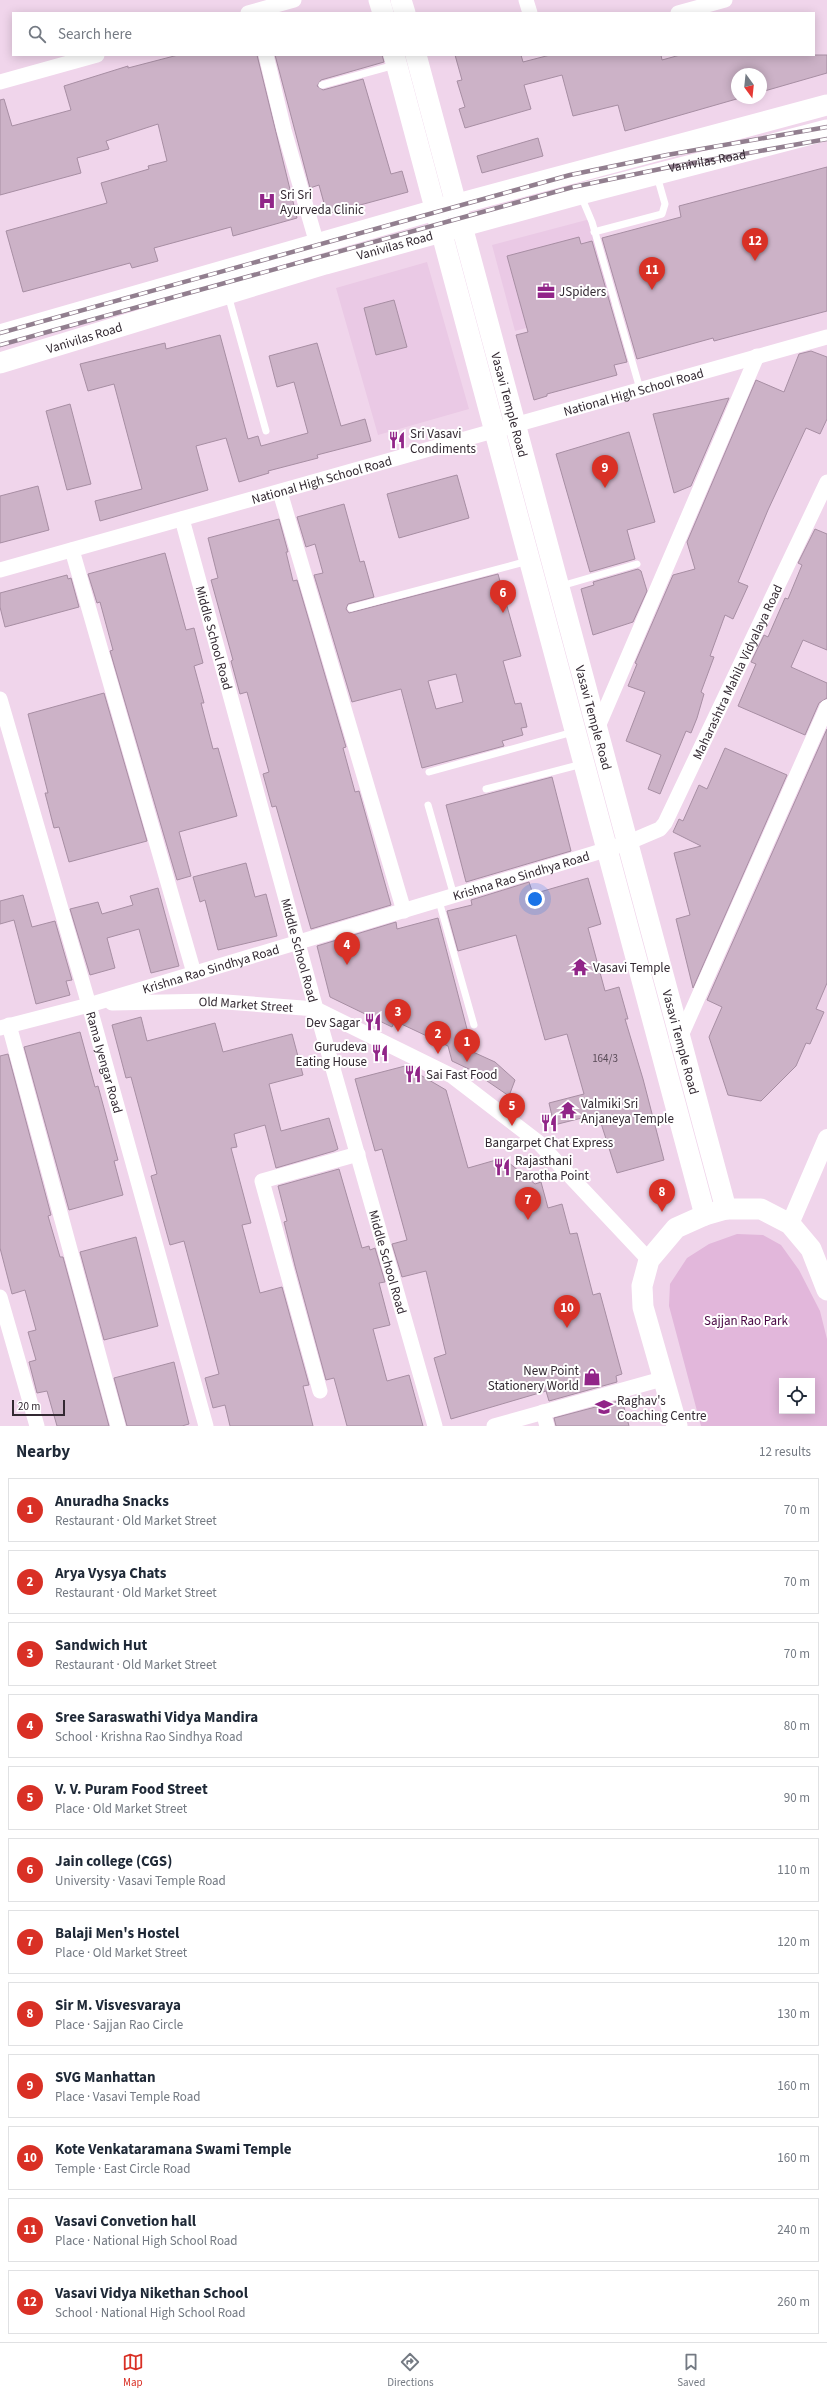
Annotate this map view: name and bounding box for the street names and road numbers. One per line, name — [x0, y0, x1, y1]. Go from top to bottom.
street label: Vanivilas Road — [667, 146, 747, 177]
street label: Vanivilas Road — [355, 227, 435, 265]
street label: Vanivilas Road — [44, 318, 125, 358]
street label: Vasavi Temple Road — [486, 350, 532, 459]
street label: National High School Road — [561, 364, 706, 421]
street label: National High School Road — [250, 452, 394, 509]
street label: Maharashtra Mahila Vidyalaya Road — [689, 582, 787, 763]
street label: Middle School Road — [191, 584, 236, 692]
street label: Vasavi Temple Road — [570, 663, 616, 772]
street label: Krishna Rao Sindhya Road — [451, 847, 592, 905]
street label: Middle School Road — [276, 896, 322, 1005]
street label: Krishna Rao Sindhya Road — [140, 940, 282, 998]
street label: Vasavi Temple Road — [658, 988, 703, 1097]
street label: Old Market Street — [199, 993, 294, 1017]
street label: Rama Iyengar Road — [81, 1009, 127, 1115]
street label: Middle School Road — [364, 1208, 411, 1316]

